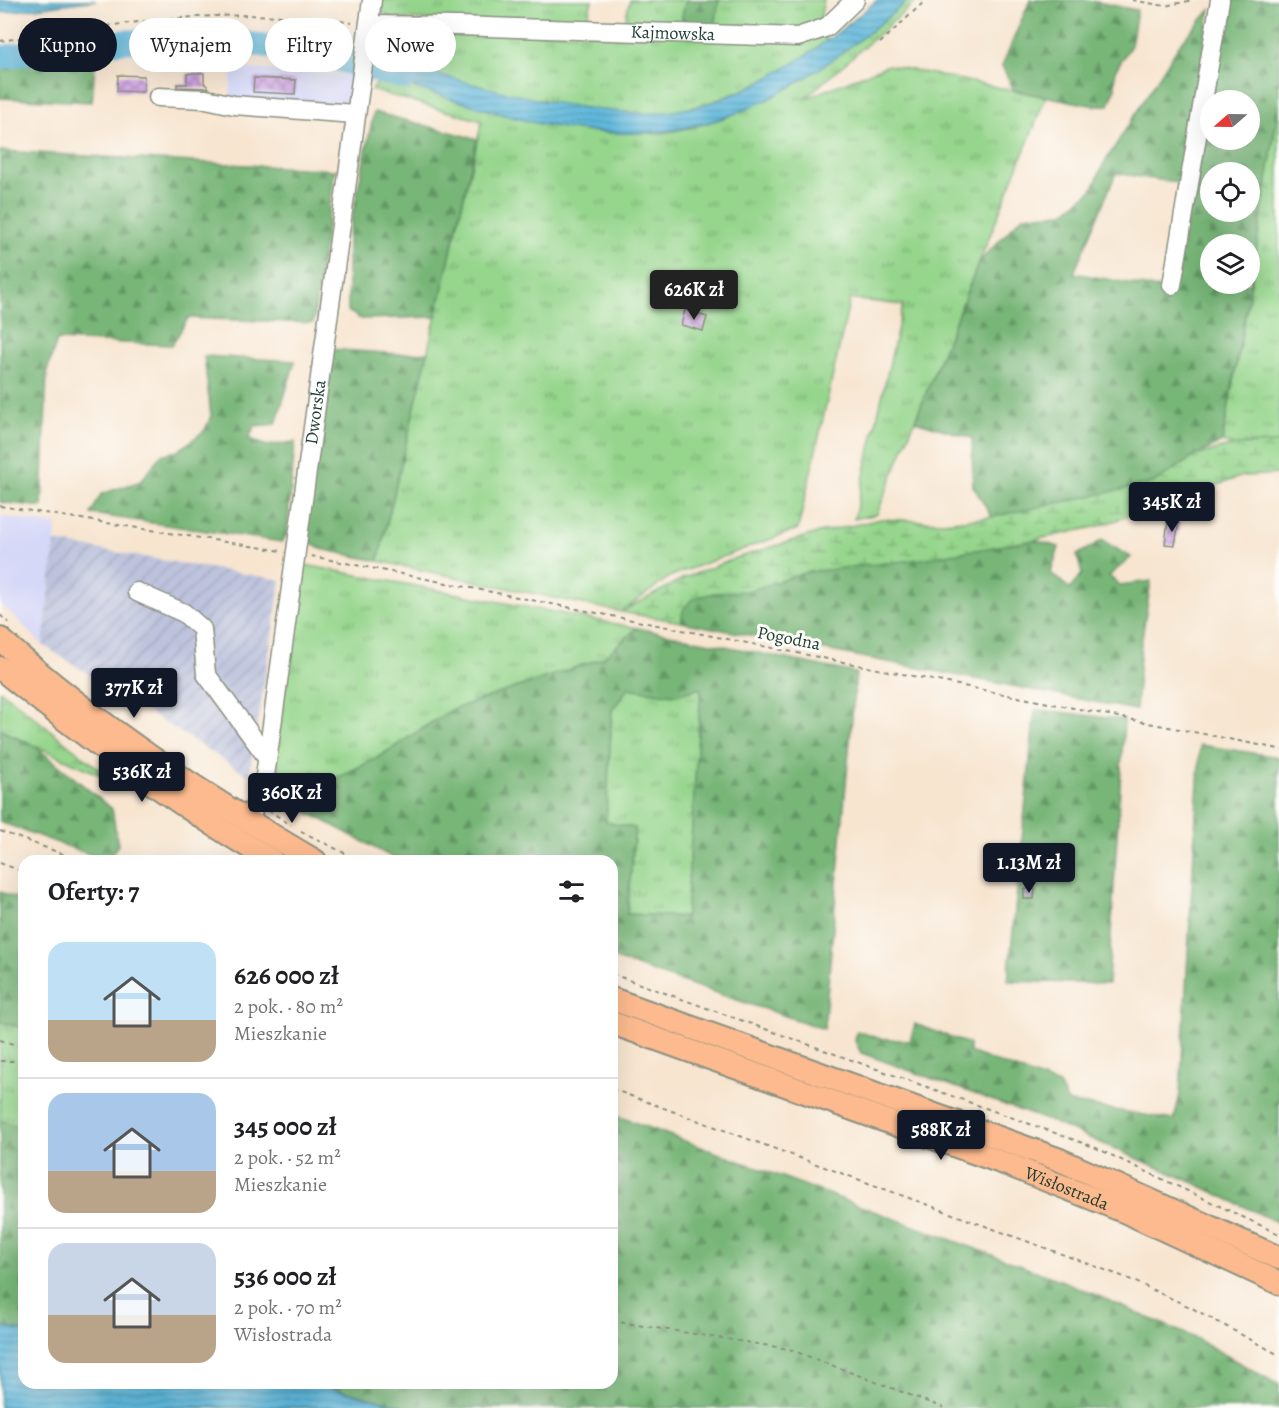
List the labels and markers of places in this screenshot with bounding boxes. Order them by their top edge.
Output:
pin: 626K zł [639,270,749,321]
pin: 345K zł [1117,482,1227,533]
pin: 377K zł [79,668,189,719]
pin: 536K zł [87,752,197,803]
pin: 360K zł [237,773,347,824]
pin: 1.13M zł [967,843,1091,894]
pin: 588K zł [886,1110,996,1161]

